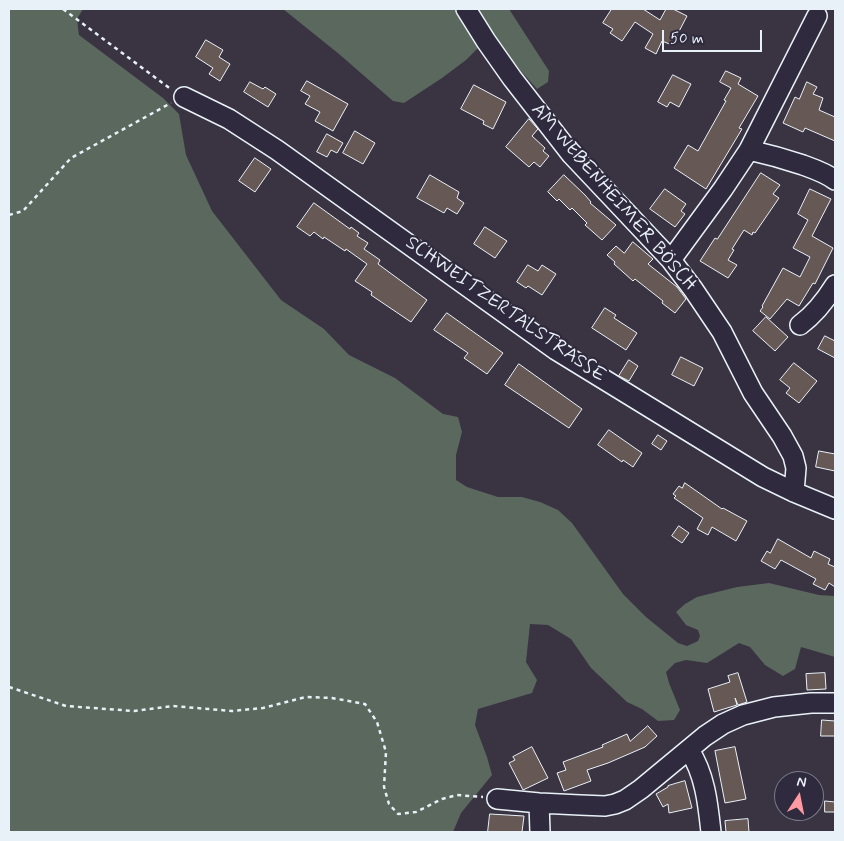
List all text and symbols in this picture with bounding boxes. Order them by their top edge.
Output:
scale bar [664,20,764,52]
text: 50 m [670,29,704,49]
street label: AM WEBENHEIMER BÖSCH [525,100,701,296]
street label: SCHWEITZERTALSTRASSE [400,232,610,388]
north arrow [774,771,824,821]
text: N [795,773,808,792]

